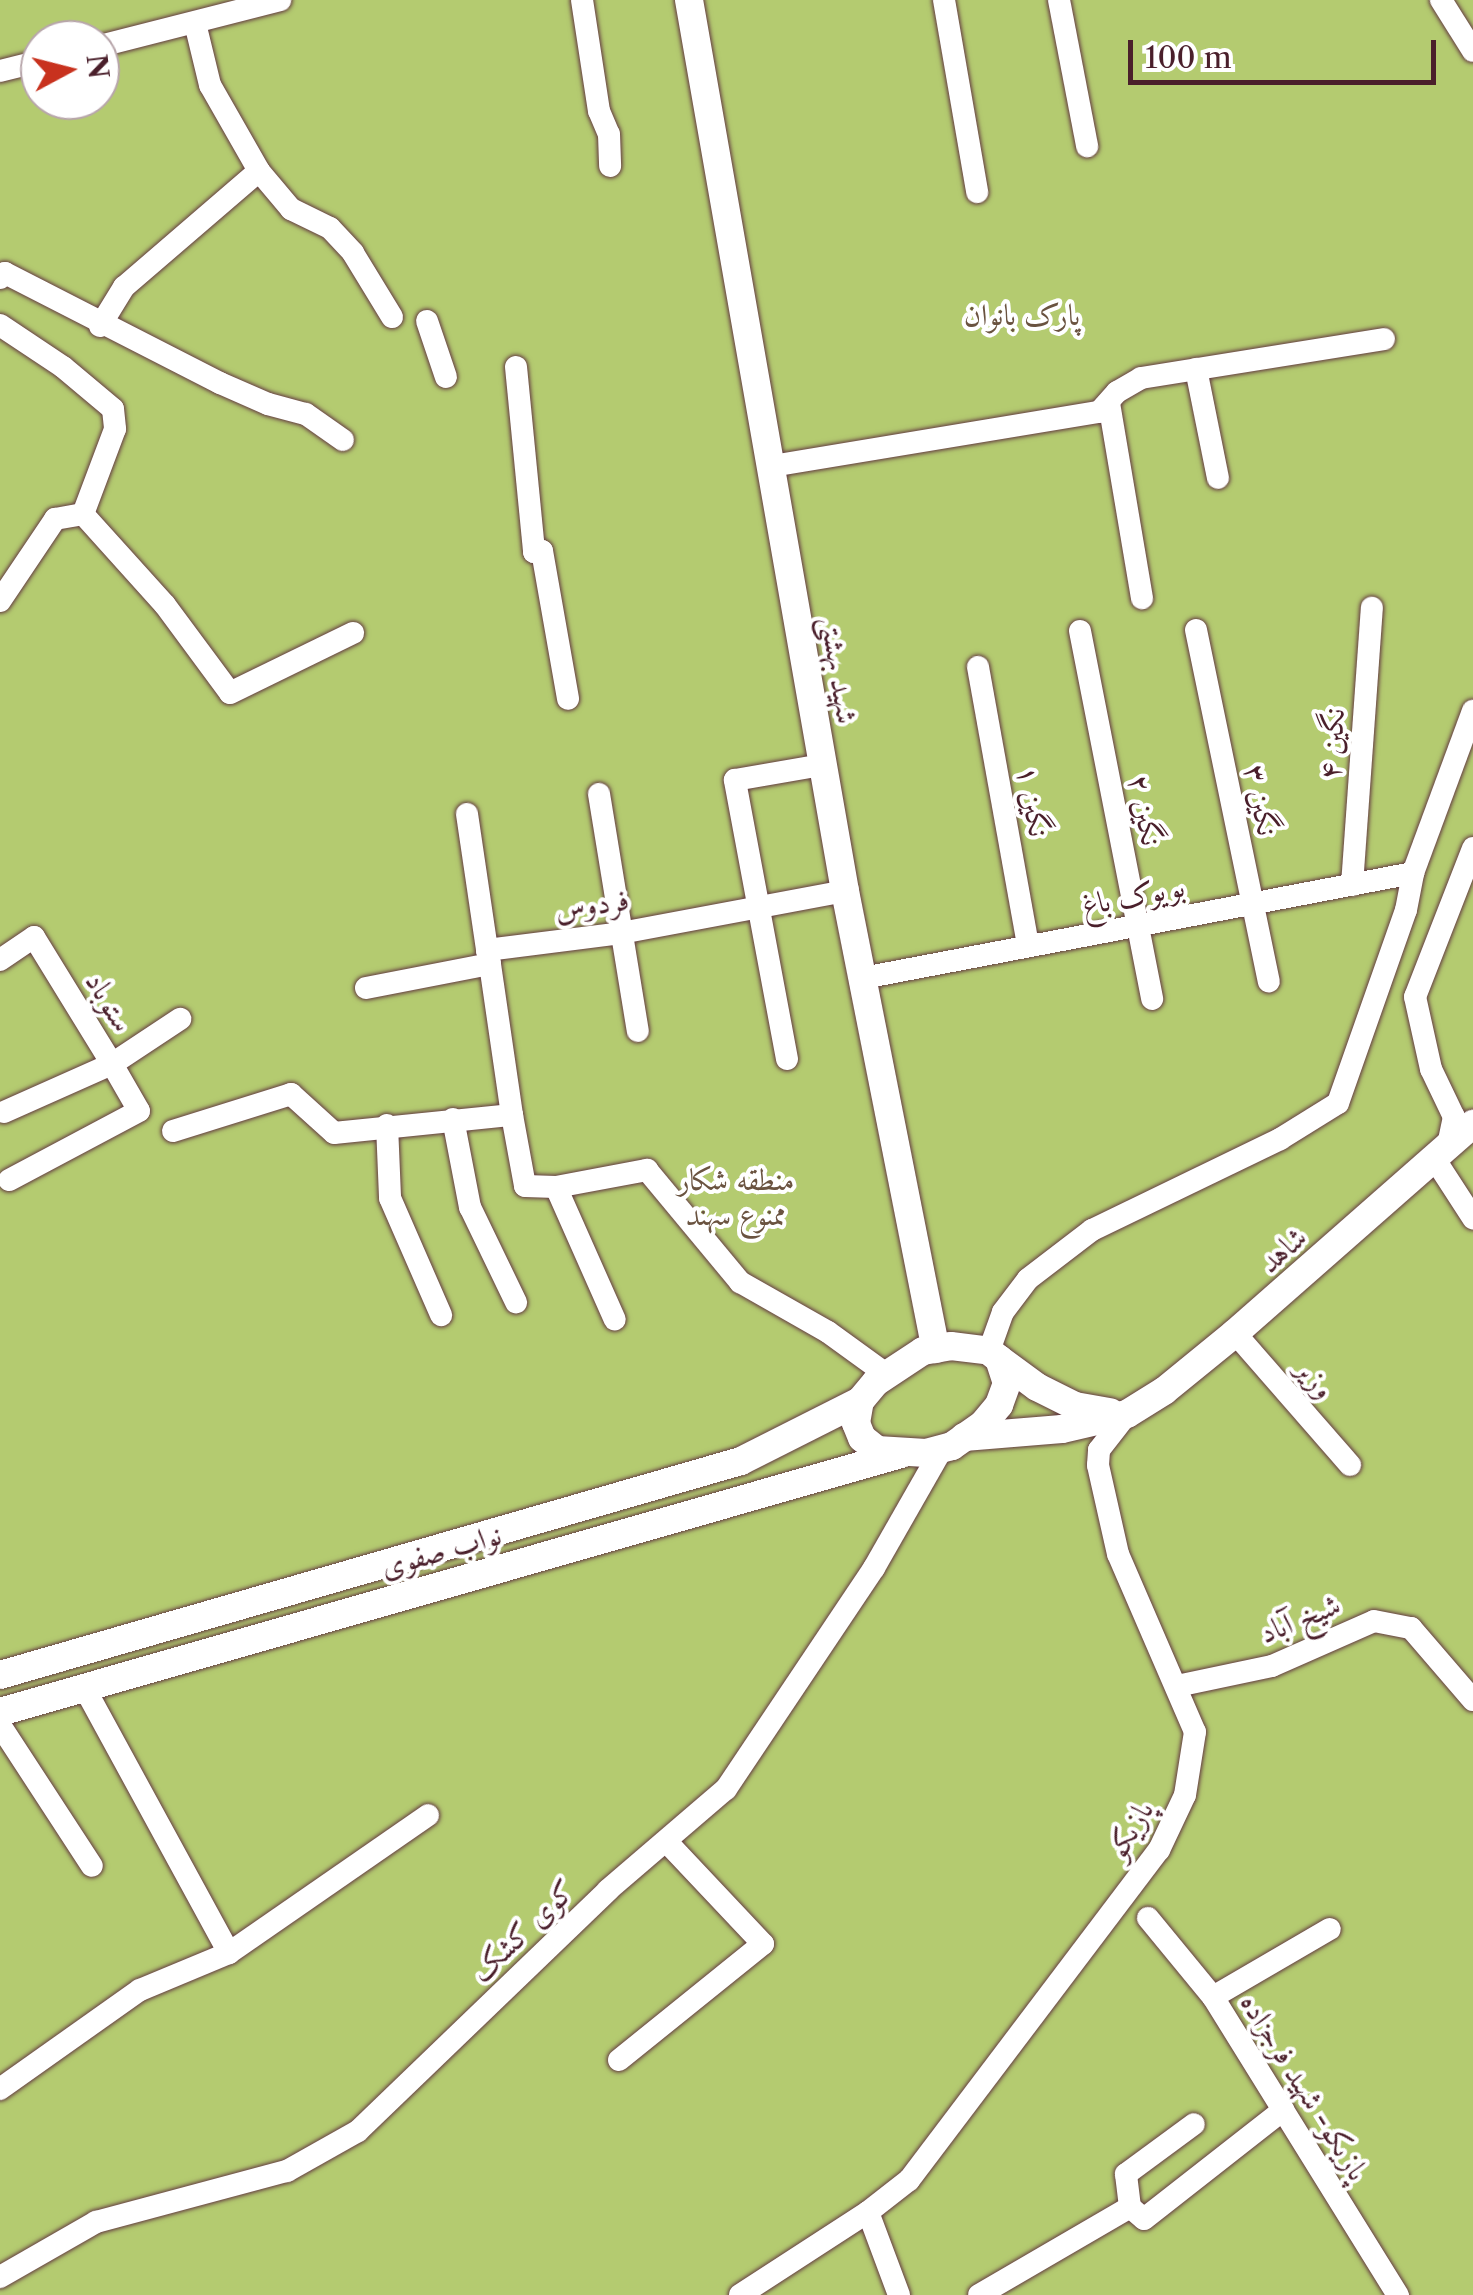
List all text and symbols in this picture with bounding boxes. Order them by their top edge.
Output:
north arrow [20,20,120,120]
scale bar [1133,20,1440,82]
text: 100 m [1145,39,1232,76]
text: N [79,52,116,81]
park label: پارک بانوان [964,297,1080,333]
street label: شهید بهشتی [813,614,865,726]
street label: نگین ۴ [1312,707,1352,781]
street label: نگین ۳ [1236,761,1286,839]
street label: نگین ۱ [1009,763,1057,839]
street label: نگین ۲ [1120,771,1170,849]
street label: بویوک باغ [1078,868,1188,924]
street label: فردوس [553,882,631,928]
street label: ستوباد [77,966,141,1038]
park label: منطقه شکار ممنوع سهند [678,1162,794,1232]
street label: شاهد [1252,1219,1314,1281]
street label: وزیر [1288,1352,1342,1406]
street label: نواب صفوی [376,1517,506,1585]
street label: شیخ آباد [1254,1587,1346,1651]
street label: پازیکو [1099,1794,1161,1866]
street label: کوی کشک [463,1872,583,1990]
street label: پازیکو- شهید فرجزاده [1232,1987,1376,2187]

